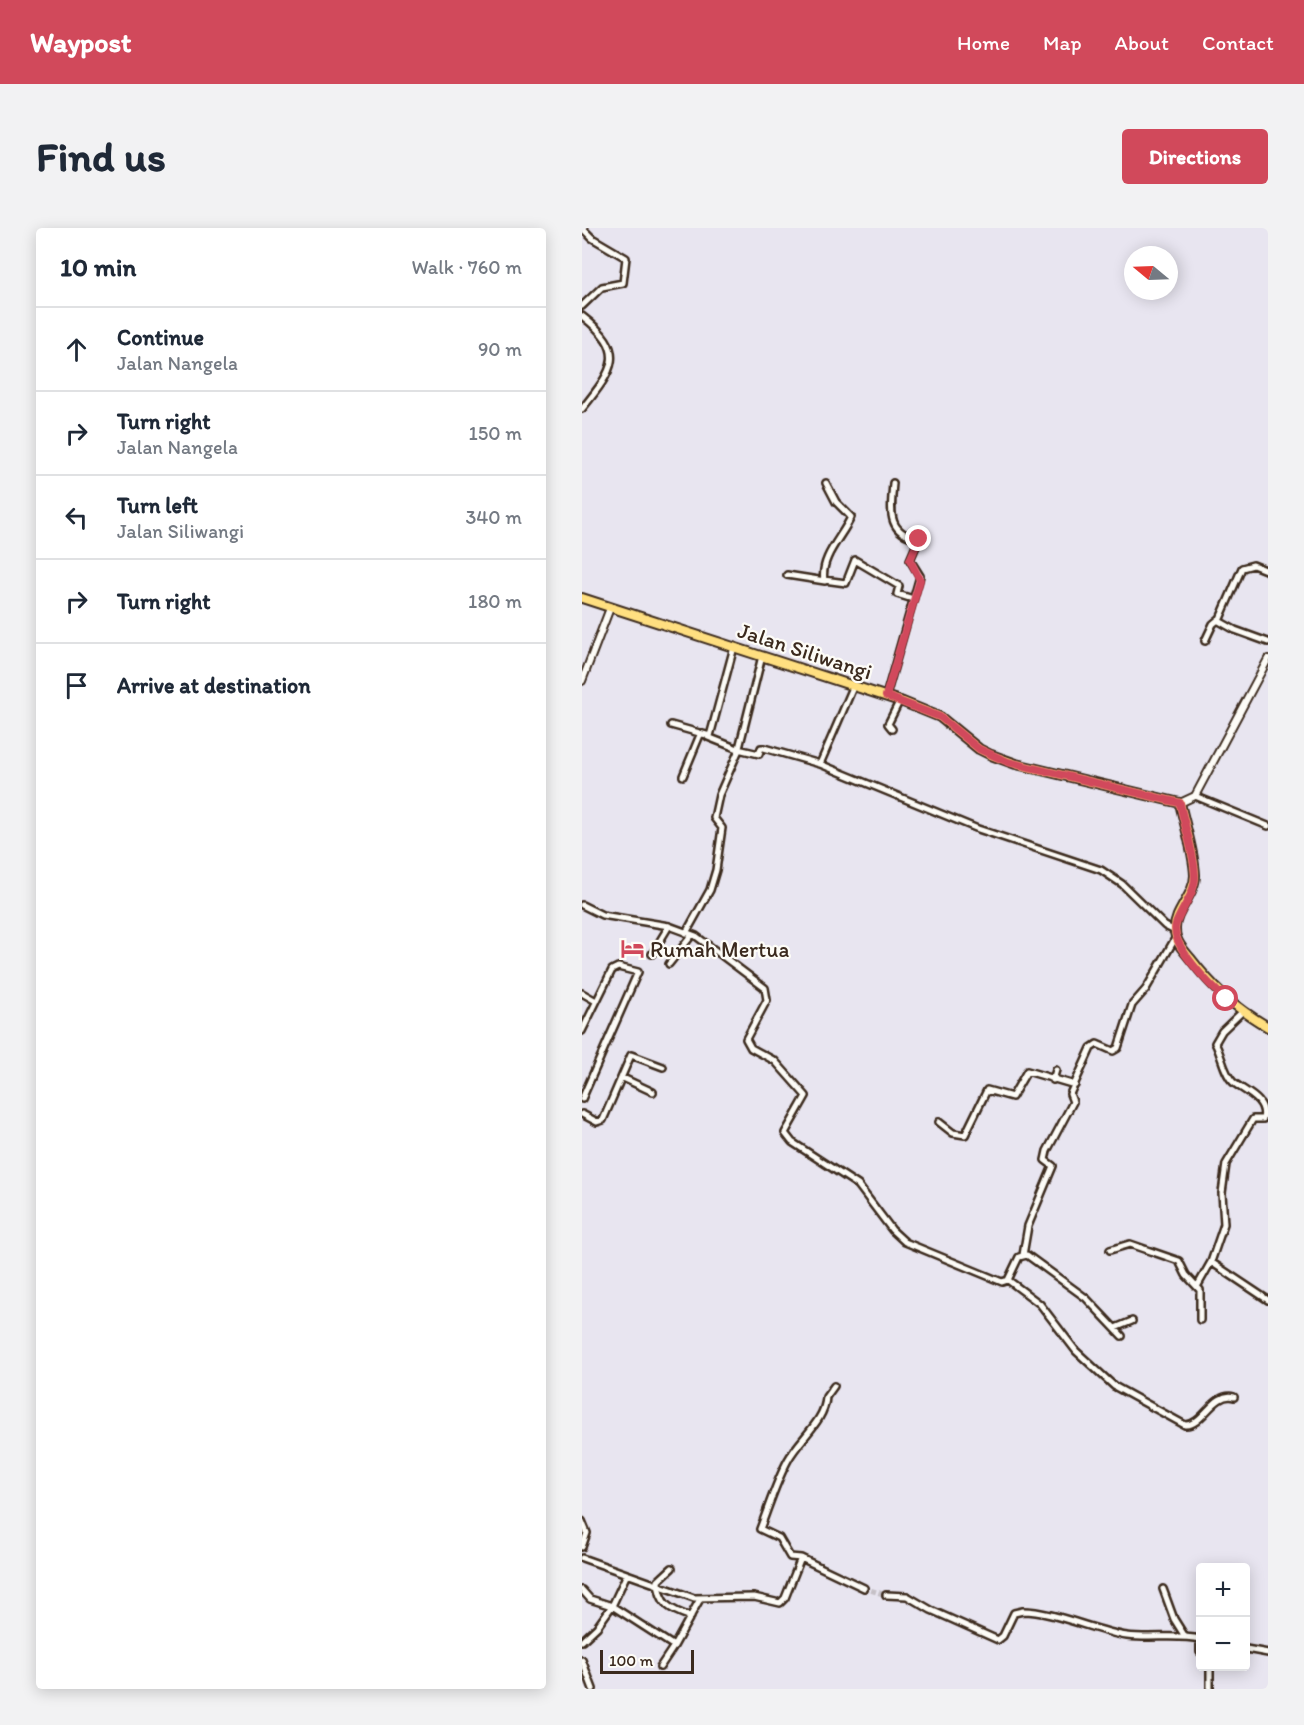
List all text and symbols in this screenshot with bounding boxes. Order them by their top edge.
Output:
text: Waypost [30,25,132,59]
text: Home [957,30,1010,55]
text: Map [1043,30,1082,55]
text: About [1115,30,1169,55]
text: Contact [1202,30,1274,55]
button: Directions [1122,129,1268,184]
text: Find us [36,131,166,182]
north arrow [1124,246,1178,300]
text: 10 min [60,251,136,283]
text: Walk · 760 m [411,255,522,279]
text: Continue [117,324,204,351]
icon: ahead [60,333,93,366]
text: 90 m [478,337,522,361]
text: Jalan Nangela [117,351,238,375]
text: Turn right [117,408,211,435]
icon: right [60,417,93,450]
text: 150 m [469,421,522,445]
text: Jalan Nangela [117,435,238,459]
text: Turn left [117,492,198,519]
icon: left [60,501,93,534]
text: 340 m [465,505,522,529]
text: Jalan Siliwangi [117,519,244,543]
route end [905,525,931,551]
icon: right [60,585,93,618]
text: Turn right [117,588,211,615]
text: 180 m [468,589,522,613]
street label: Jalan Siliwangi [734,617,876,685]
icon: arrive [60,669,93,702]
text: Arrive at destination [117,672,311,699]
hotel icon: Rumah Mertua [619,936,645,962]
place label: Rumah Mertua [650,936,790,963]
route start [1212,985,1238,1011]
map controls [1196,1563,1250,1671]
button: + [1196,1563,1250,1617]
button: − [1196,1617,1250,1671]
scale bar [600,1647,694,1674]
text: 100 m [609,1651,653,1670]

